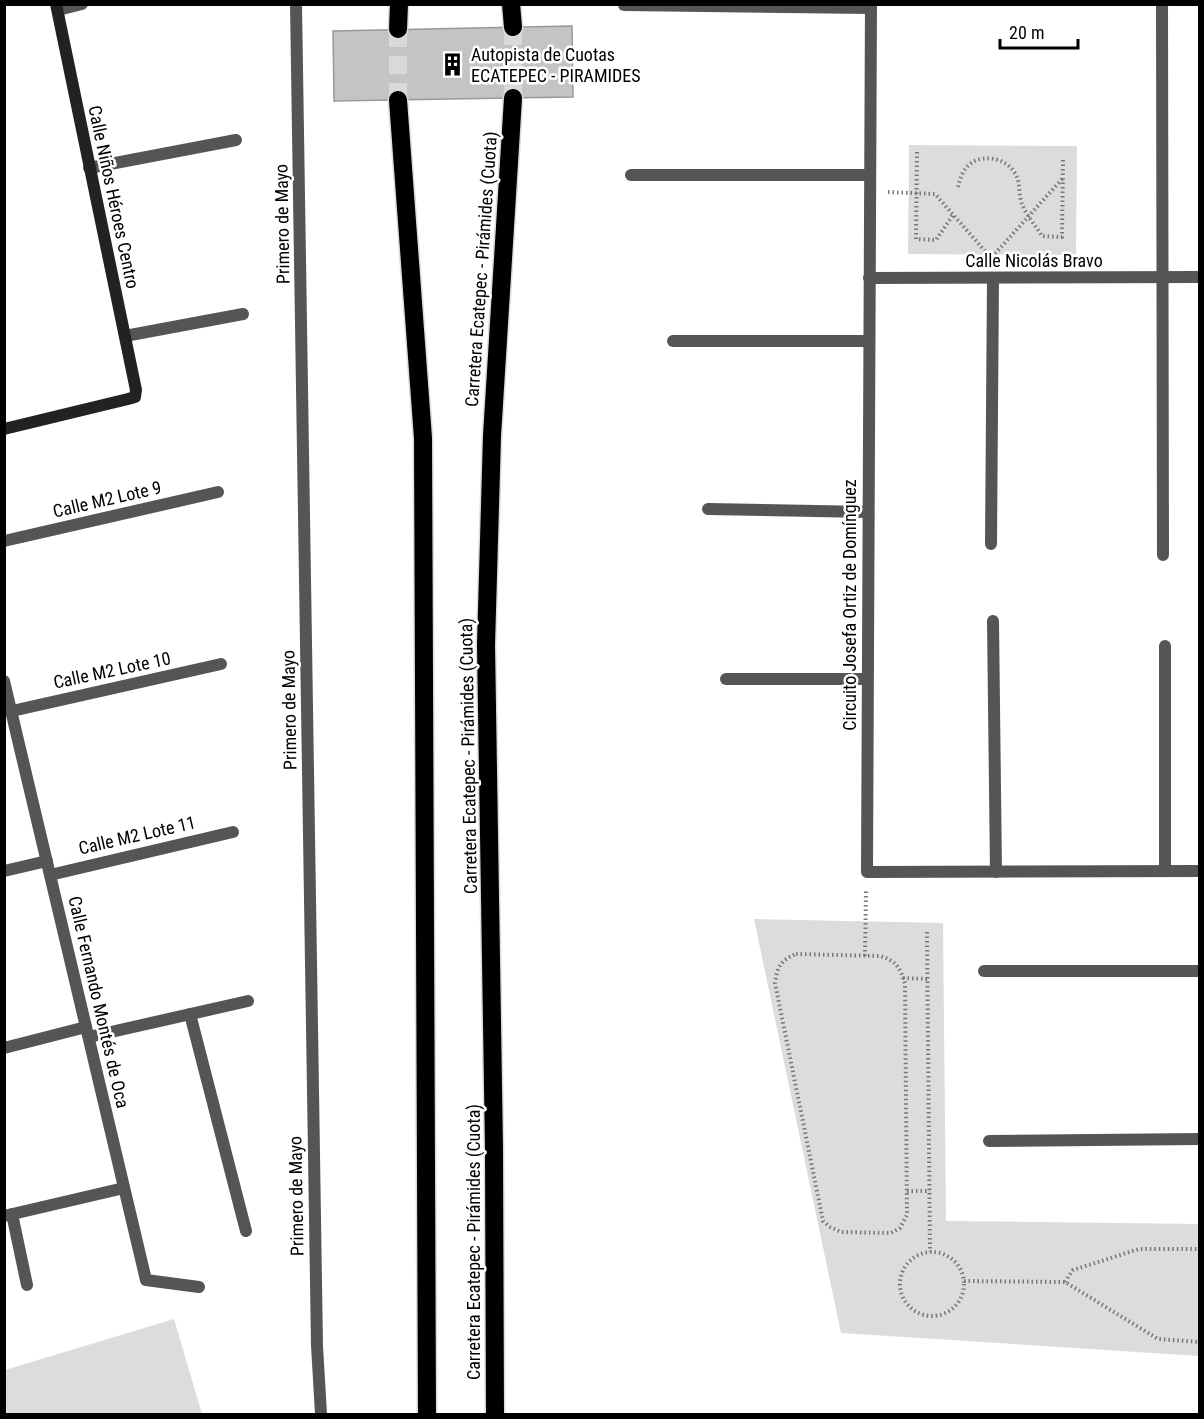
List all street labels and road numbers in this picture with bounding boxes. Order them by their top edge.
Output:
street label: Calle Niños Héroes Centro [84,103,144,291]
street label: Carretera Ecatepec - Pirámides (Cuota) [461,131,502,408]
street label: Primero de Mayo [270,164,294,284]
street label: Calle Nicolás Bravo [965,250,1103,271]
street label: Calle M2 Lote 9 [51,476,163,522]
street label: Circuito Josefa Ortiz de Domínguez [839,479,860,731]
street label: Carretera Ecatepec - Pirámides (Cuota) [455,618,482,894]
street label: Calle M2 Lote 10 [51,647,173,693]
street label: Primero de Mayo [277,650,301,770]
street label: Calle M2 Lote 11 [76,811,198,859]
street label: Calle Fernando Montés de Oca [64,894,134,1110]
street label: Carretera Ecatepec - Pirámides (Cuota) [463,1104,485,1380]
street label: Primero de Mayo [284,1136,308,1256]

